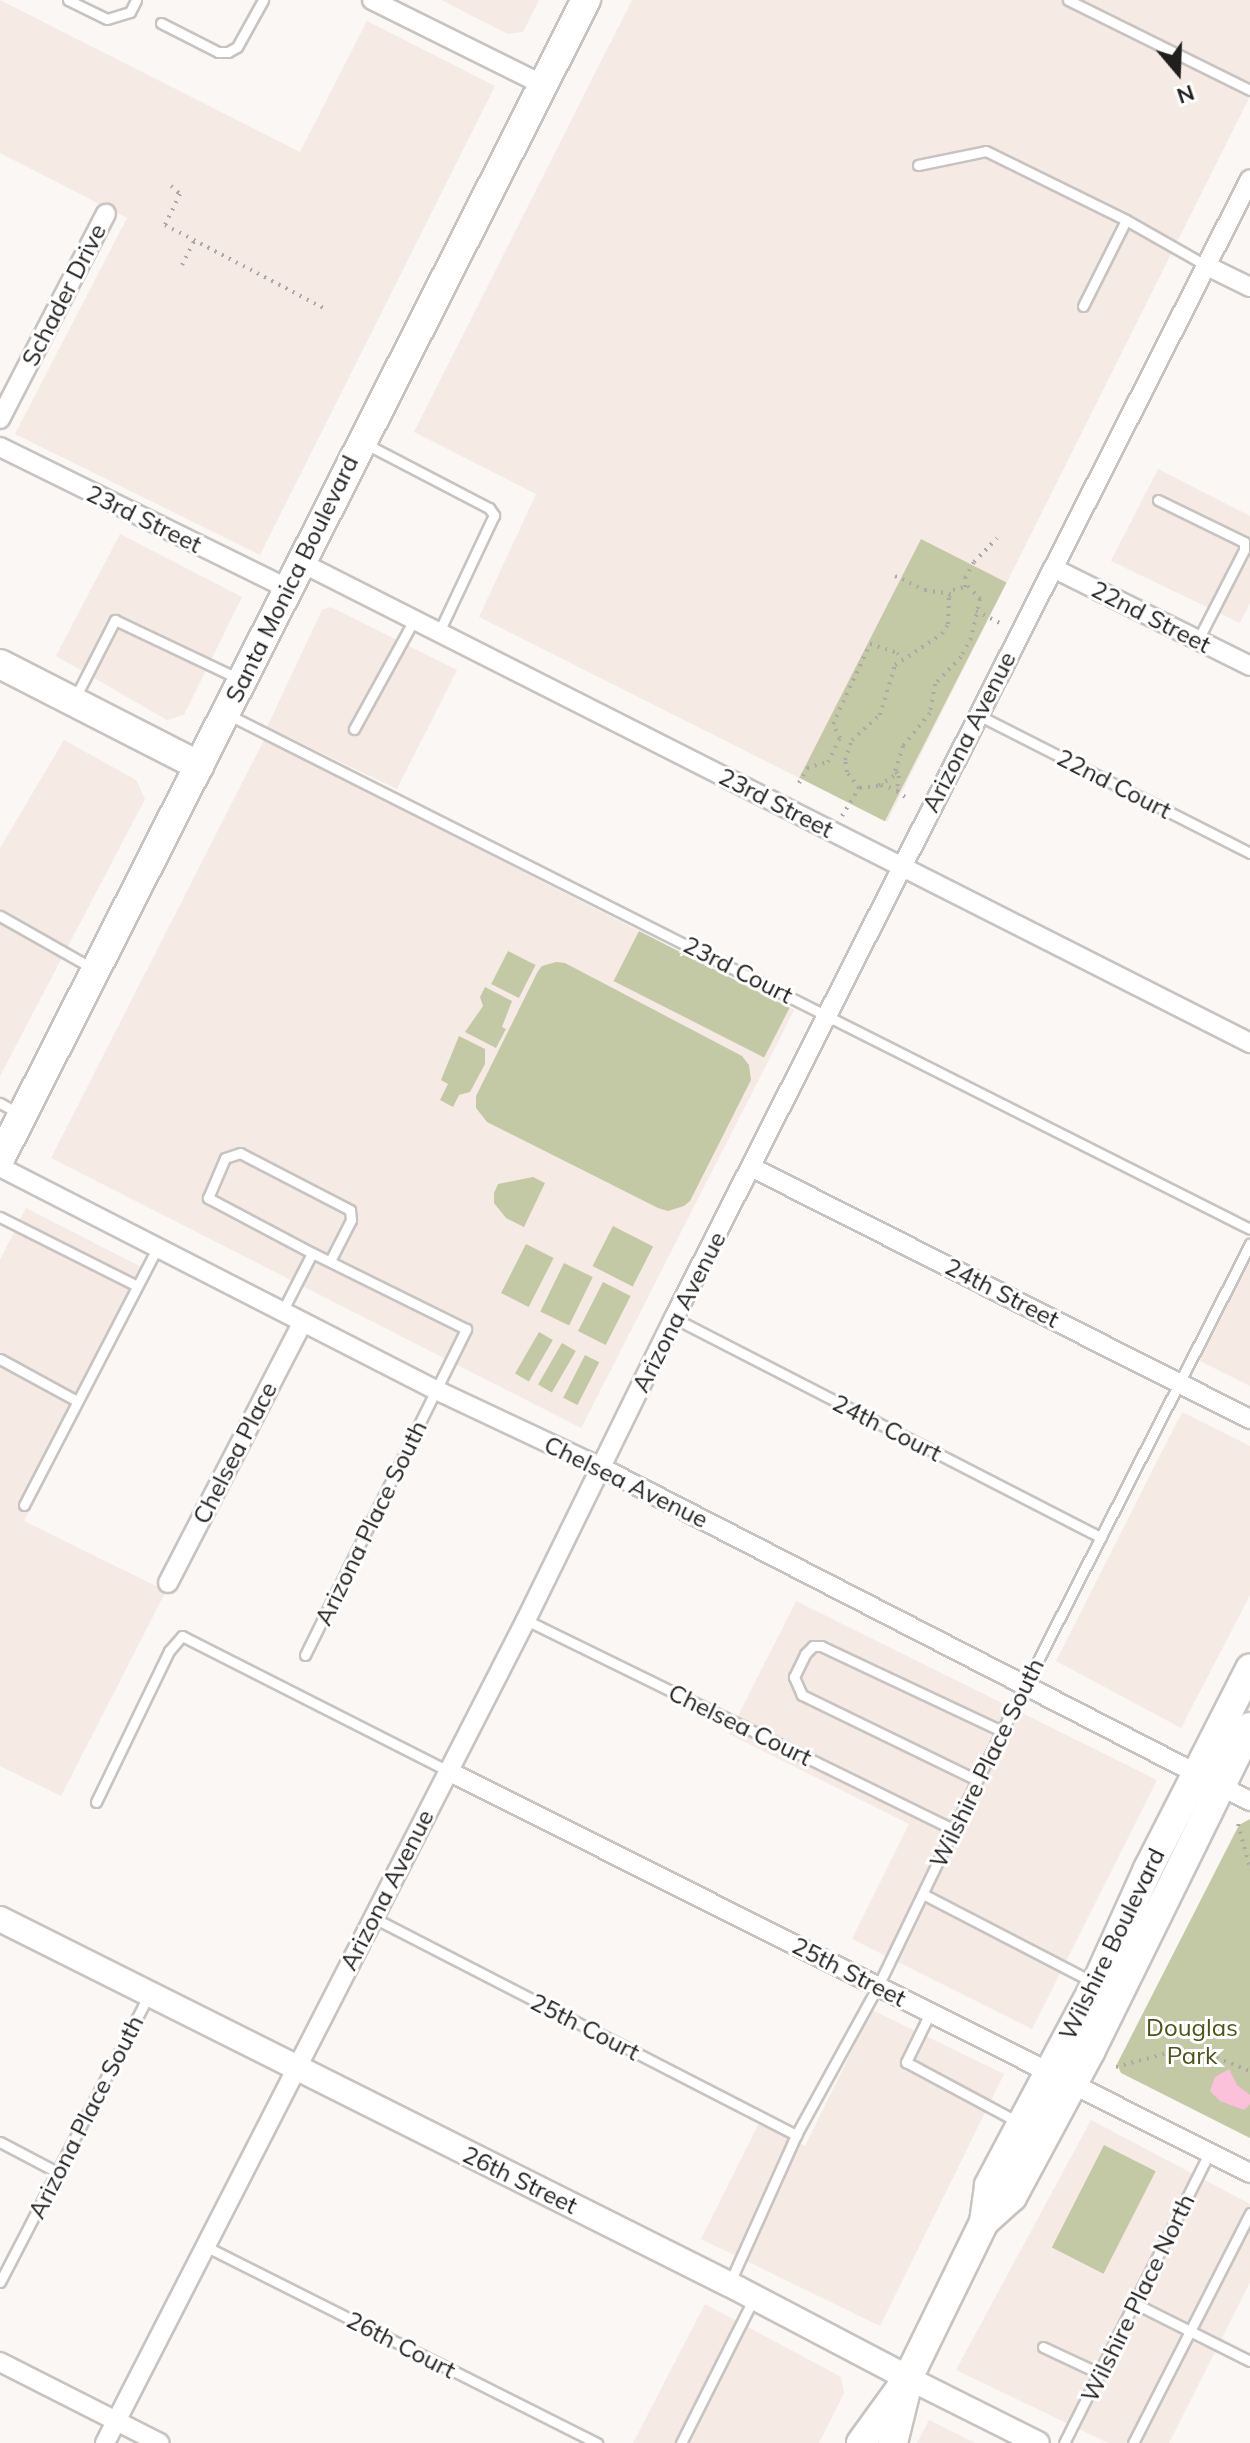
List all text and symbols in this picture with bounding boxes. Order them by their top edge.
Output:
north arrow [1138,32,1218,112]
text: N [1173,79,1198,111]
street label: Schader Drive [16,219,112,371]
street label: Santa Monica Boulevard [220,451,364,707]
street label: 23rd Street [82,479,206,559]
street label: 22nd Street [1087,575,1215,659]
street label: Arizona Avenue [916,647,1022,817]
street label: 22nd Court [1052,743,1176,825]
street label: 23rd Street [714,762,838,844]
street label: 23rd Court [678,930,798,1010]
street label: Arizona Avenue [626,1227,732,1397]
street label: 24th Street [940,1252,1064,1334]
street label: Chelsea Place [187,1377,283,1529]
street label: 24th Court [828,1388,946,1468]
street label: Arizona Place South [309,1416,433,1630]
street label: Chelsea Avenue [539,1430,713,1534]
street label: Wilshire Place South [924,1654,1050,1872]
street label: Chelsea Court [664,1678,816,1772]
street label: Arizona Avenue [334,1805,440,1975]
street label: Wilshire Boulevard [1053,1843,1171,2045]
street label: 25th Street [787,1931,911,2013]
street label: 25th Court [526,1987,644,2067]
street label: Arizona Place South [22,2011,150,2223]
park label: Douglas Park [1146,2014,1238,2070]
street label: 26th Street [458,2140,582,2220]
street label: Wilshire Place North [1075,2189,1201,2407]
street label: 26th Court [342,2305,460,2385]

